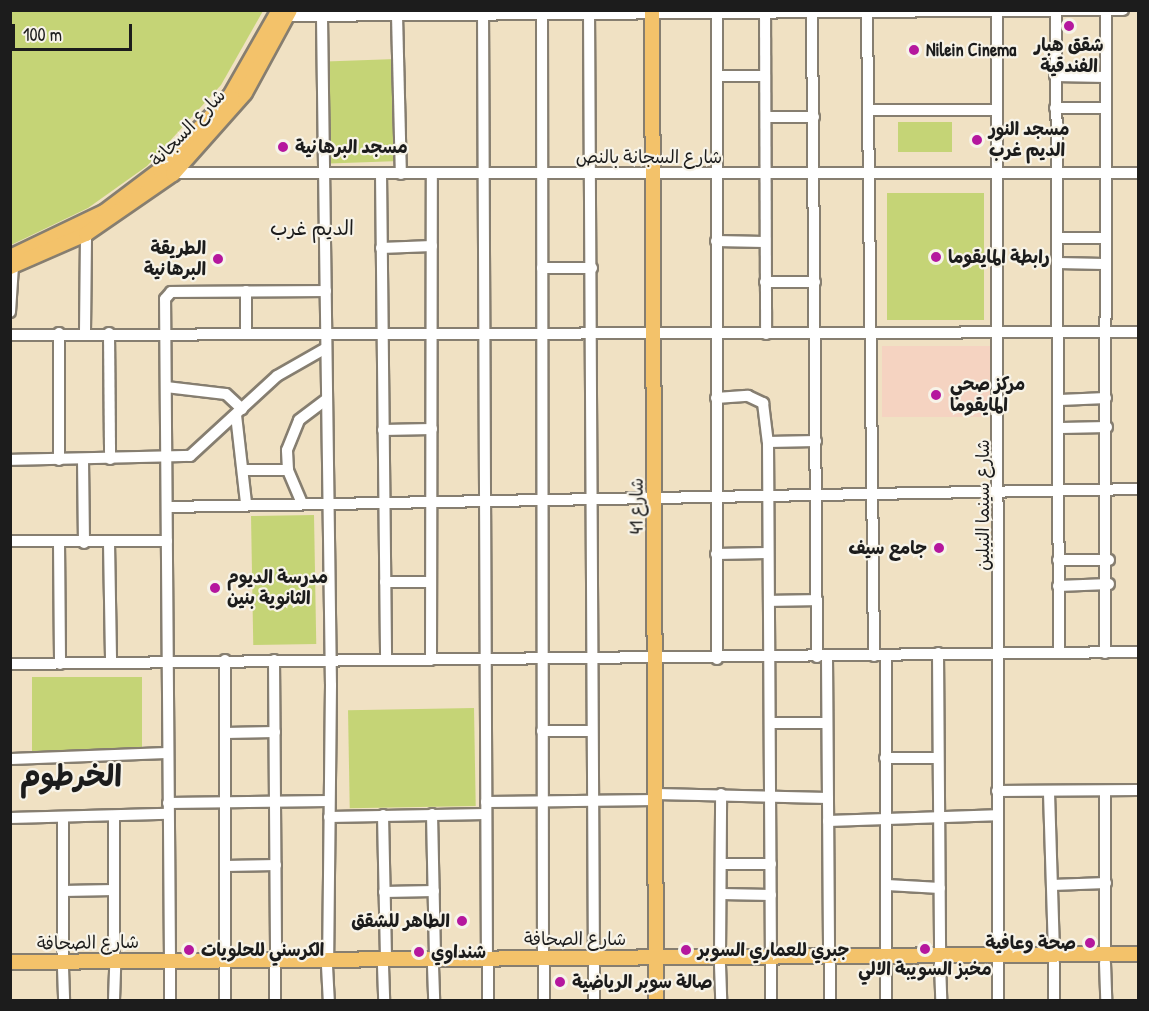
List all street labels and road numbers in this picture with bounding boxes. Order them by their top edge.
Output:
street label: شارع السجانة [146,85,230,171]
street label: شارع السجانة بالنص [576,146,722,168]
street label: شارع سينما النيلين [972,439,994,571]
street label: شارع 41 [626,478,648,534]
street label: شارع الصحافة [524,928,626,950]
street label: شارع الصحافة [37,931,139,955]

